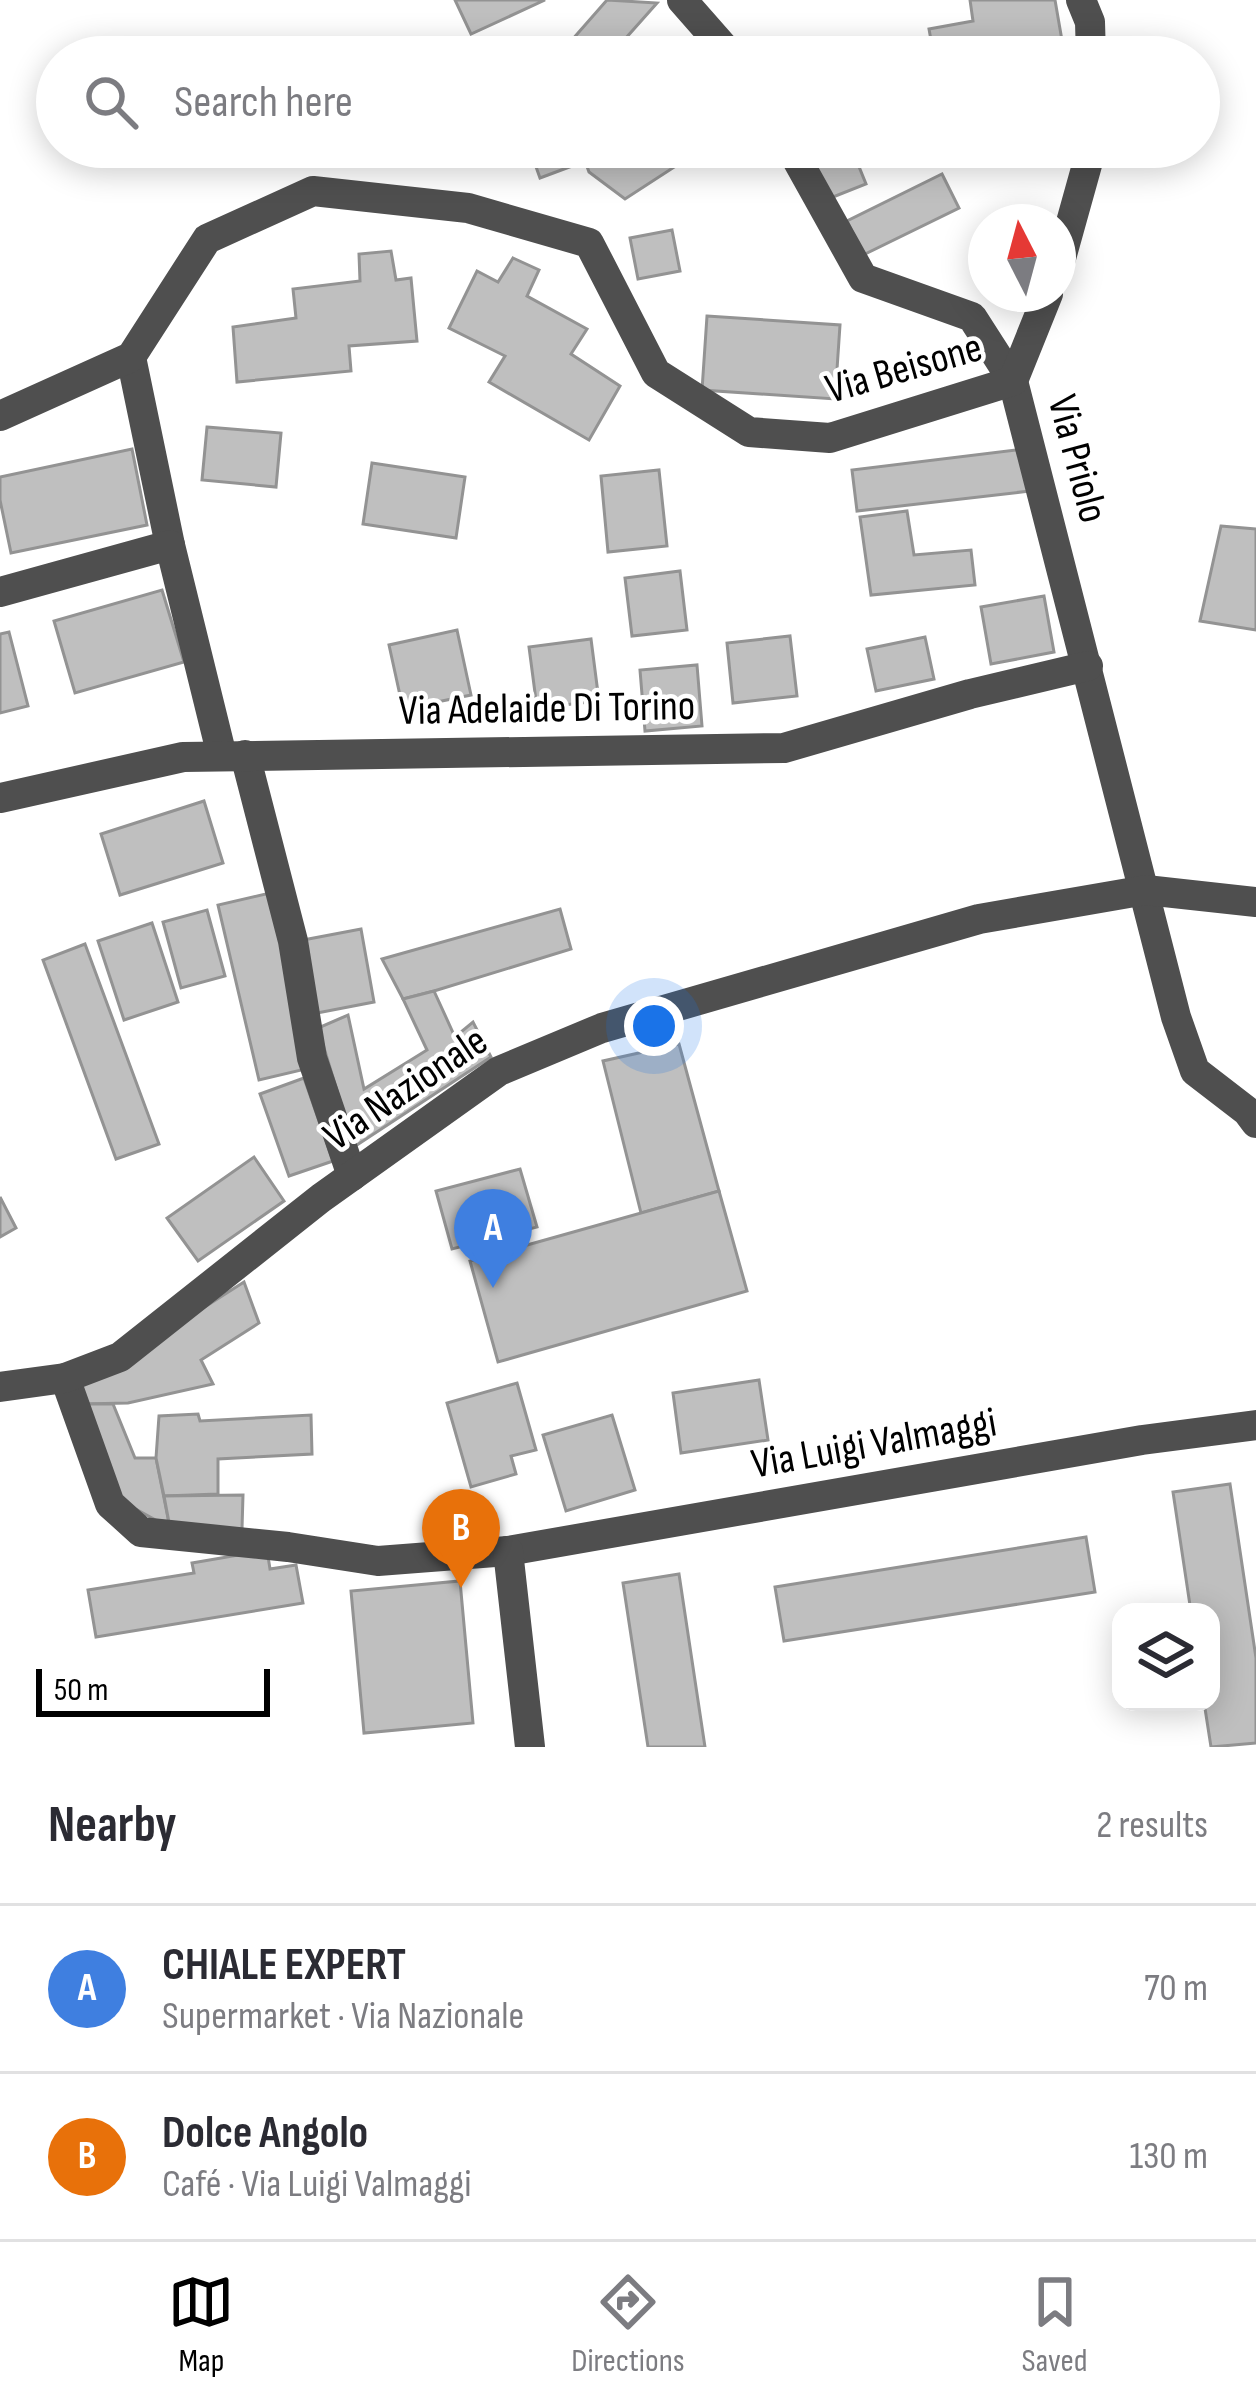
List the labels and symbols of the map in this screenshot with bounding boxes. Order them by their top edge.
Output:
north arrow [968,204,1076,312]
street label: Via Beisone [820,322,988,416]
street label: Via Priolo [1036,390,1118,528]
street label: Via Adelaide Di Torino [398,681,696,737]
your location [624,996,684,1056]
street label: Via Nazionale [315,1016,497,1162]
pin: A [454,1189,532,1288]
street label: Via Luigi Valmaggi [748,1397,1000,1491]
pin: B [422,1489,500,1588]
scale bar [36,1663,270,1716]

